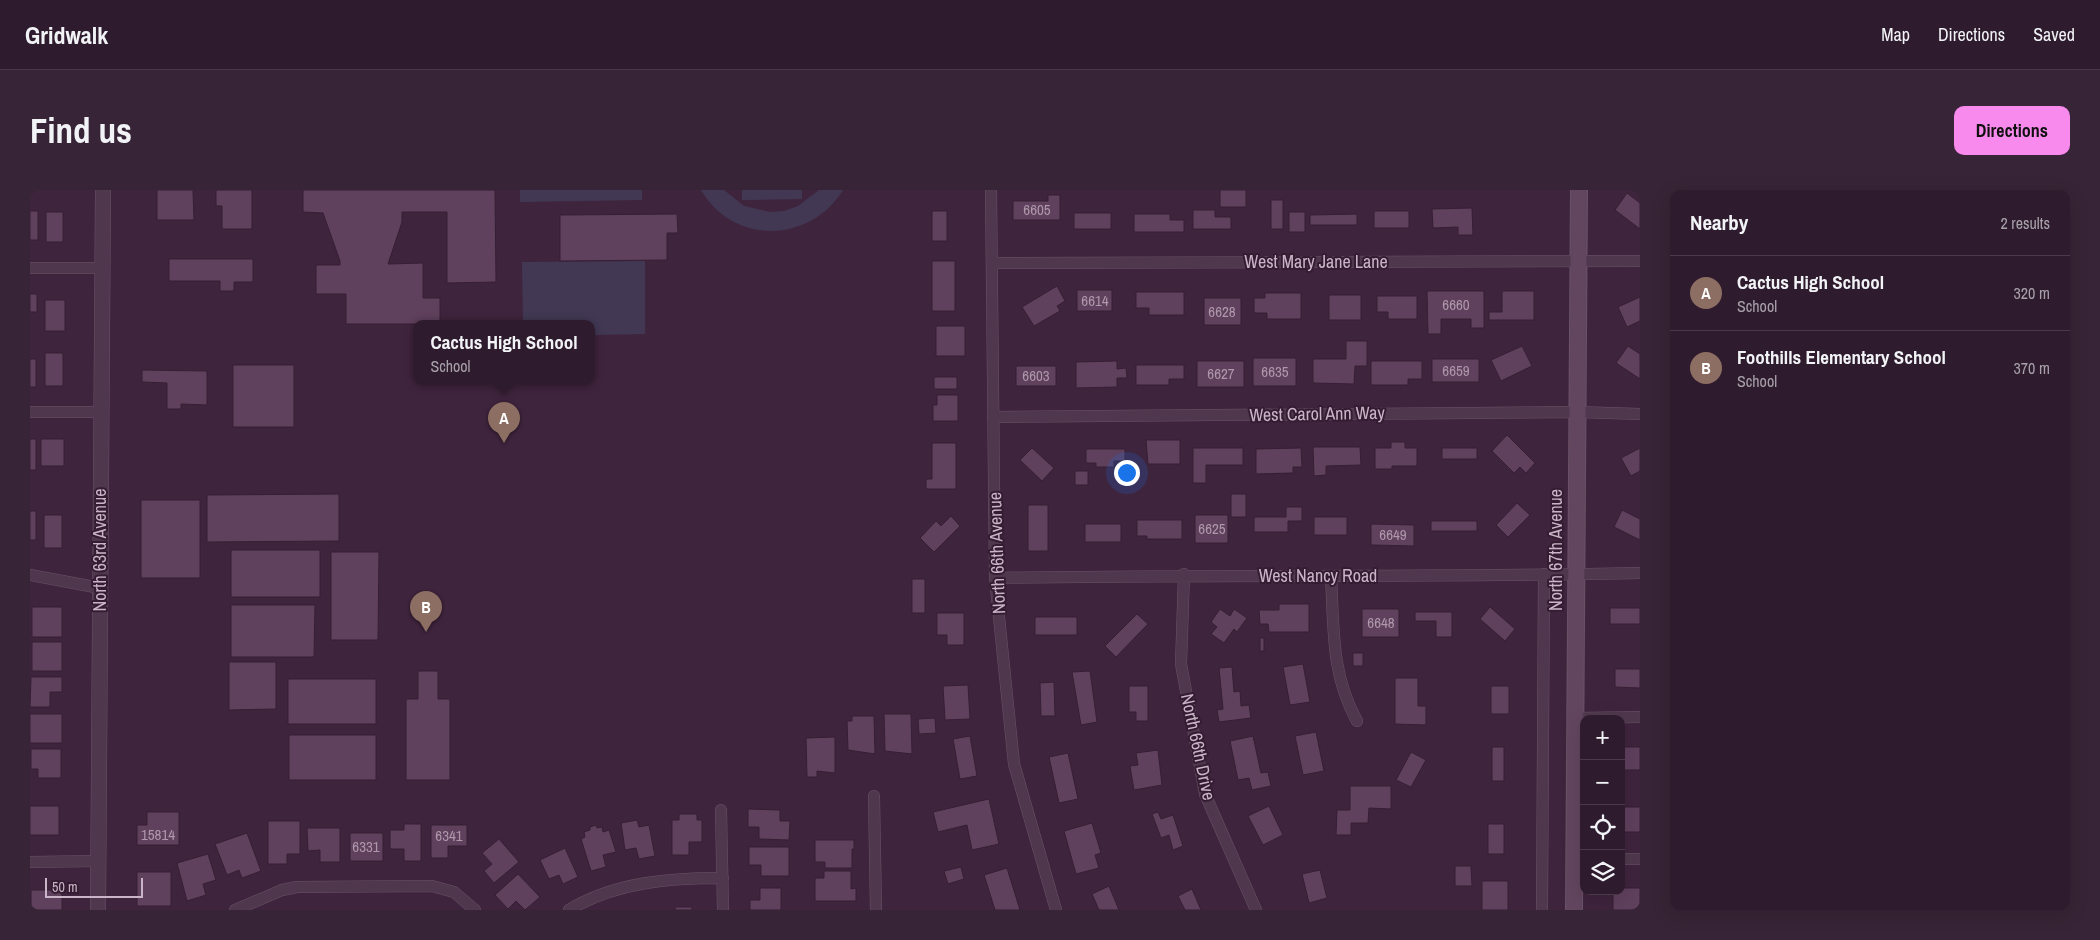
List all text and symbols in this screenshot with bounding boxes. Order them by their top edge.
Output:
text: Gridwalk [25,19,108,51]
text: Map [1881,22,1910,47]
text: Directions [1938,22,2005,47]
text: Saved [2033,22,2075,47]
button: Directions [1954,106,2070,155]
text: Find us [30,107,132,154]
house number: 6605 [1023,199,1051,220]
text: Nearby [1690,208,1748,237]
text: 2 results [2000,212,2050,234]
street label: West Mary Jane Lane [1244,249,1388,274]
text: Cactus High School [1737,269,1884,295]
text: A [1701,282,1711,304]
text: 320 m [2014,282,2050,304]
house number: 6614 [1081,290,1109,311]
house number: 6660 [1442,294,1470,315]
text: School [1737,295,1777,317]
house number: 6628 [1208,301,1236,322]
popup [413,320,595,385]
text: Cactus High School [430,329,578,355]
text: Foothills Elementary School [1737,344,1946,370]
text: School [430,355,471,377]
text: B [1701,357,1711,379]
text: 370 m [2014,357,2050,379]
house number: 6659 [1442,360,1470,381]
house number: 6635 [1261,361,1289,382]
house number: 6627 [1207,363,1235,384]
house number: 6603 [1022,365,1050,386]
text: School [1737,370,1777,392]
street label: West Carol Ann Way [1249,400,1386,427]
pin: A [488,402,520,443]
your location [1114,460,1140,486]
street label: North 63rd Avenue [87,489,112,611]
street label: North 67th Avenue [1543,489,1568,611]
street label: North 66th Avenue [982,492,1011,614]
house number: 6625 [1198,518,1226,539]
house number: 6649 [1379,524,1407,545]
street label: West Nancy Road [1259,563,1377,588]
pin: B [410,591,442,632]
house number: 6648 [1367,612,1395,633]
street label: North 66th Drive [1175,691,1222,802]
map controls [1580,715,1625,895]
button: + [1580,715,1625,760]
button: − [1580,760,1625,805]
button: locate [1580,805,1625,850]
house number: 15814 [141,824,175,845]
house number: 6341 [435,825,463,846]
house number: 6331 [352,836,380,857]
button: layers [1580,850,1625,895]
scale bar [45,875,142,898]
text: 50 m [52,878,78,896]

